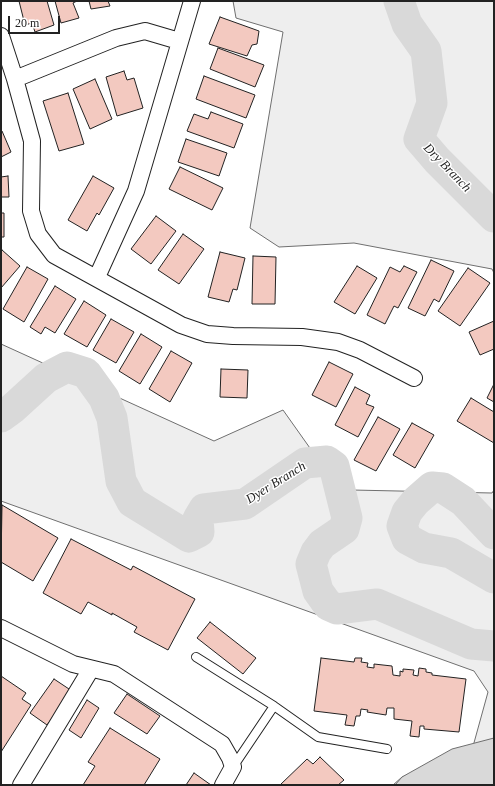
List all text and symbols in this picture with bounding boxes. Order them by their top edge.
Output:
scale bar [10,8,62,34]
text: 20 m [15,16,39,30]
water label: Dry Branch [420,140,474,196]
water label: Dyer Branch [243,458,309,508]

